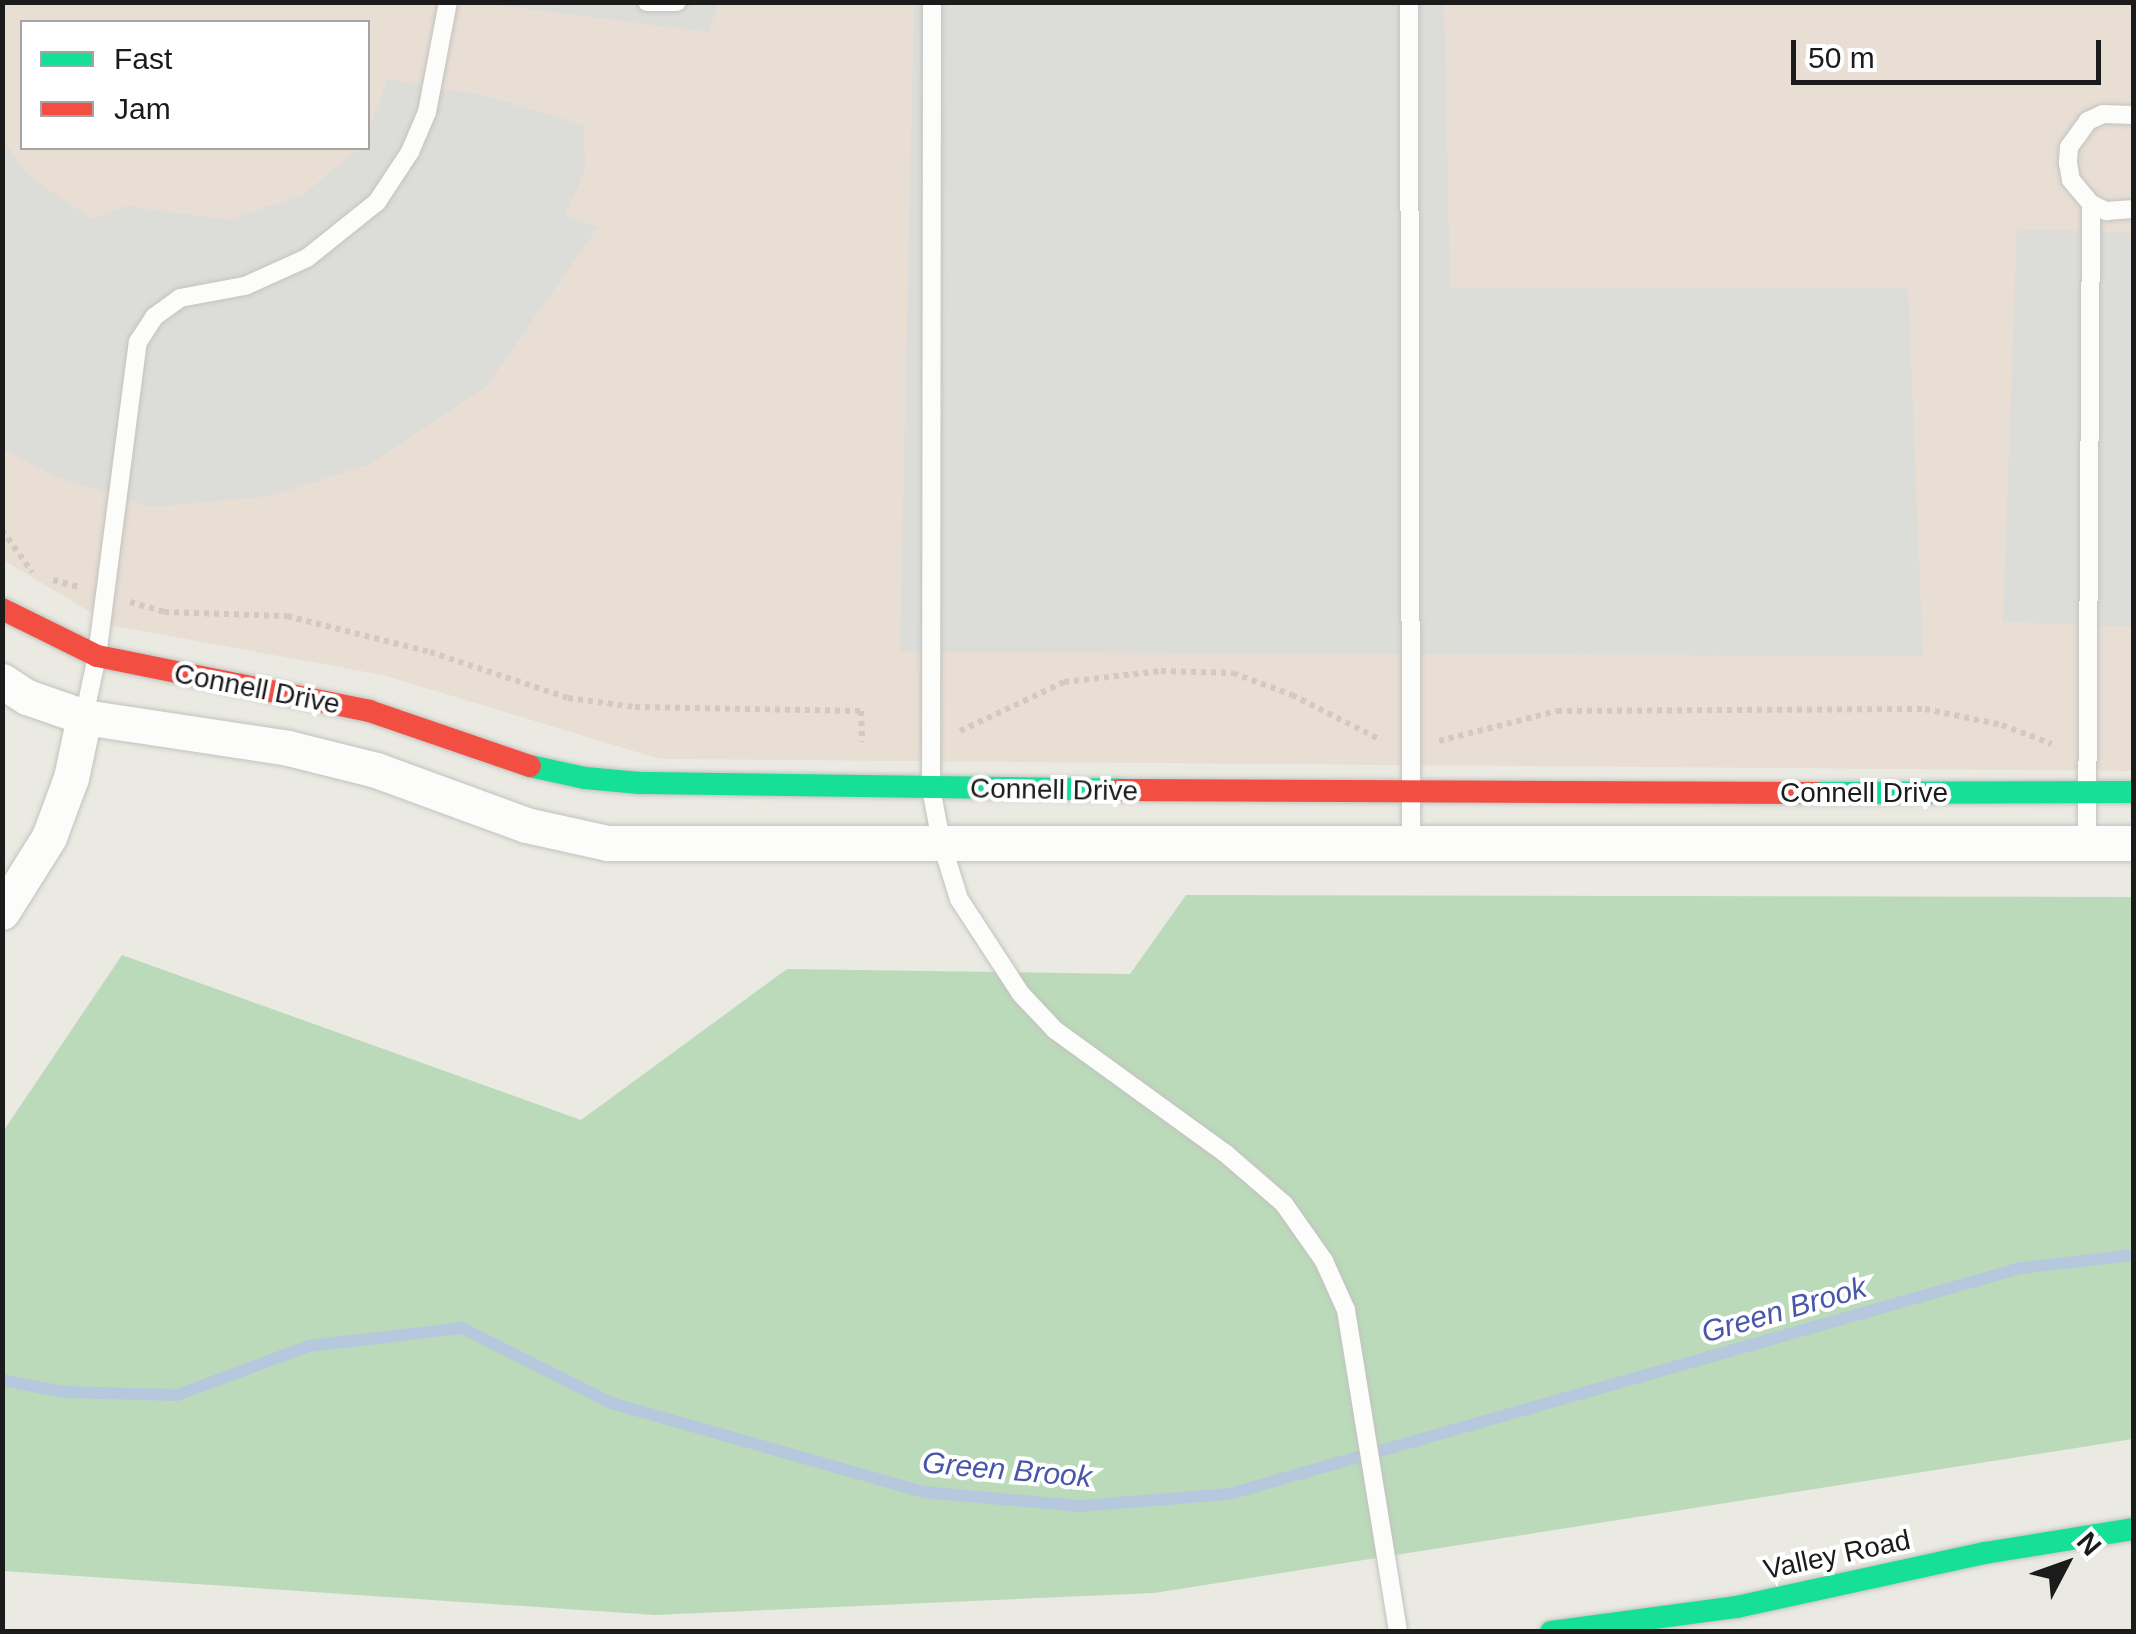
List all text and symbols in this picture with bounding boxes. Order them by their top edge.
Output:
legend [20,20,370,150]
scale bar [1796,20,2106,82]
text: 50 m [1808,41,1875,74]
text: Fast [114,42,172,75]
text: Jam [114,92,171,125]
street label: Connell Drive [171,656,343,722]
street label: Connell Drive [970,772,1138,808]
street label: Connell Drive [1780,776,1948,810]
water label: Green Brook [1697,1269,1871,1351]
water label: Green Brook [921,1445,1093,1495]
north arrow [2016,1514,2116,1614]
street label: Valley Road [1761,1523,1913,1587]
text: N [2071,1526,2107,1562]

